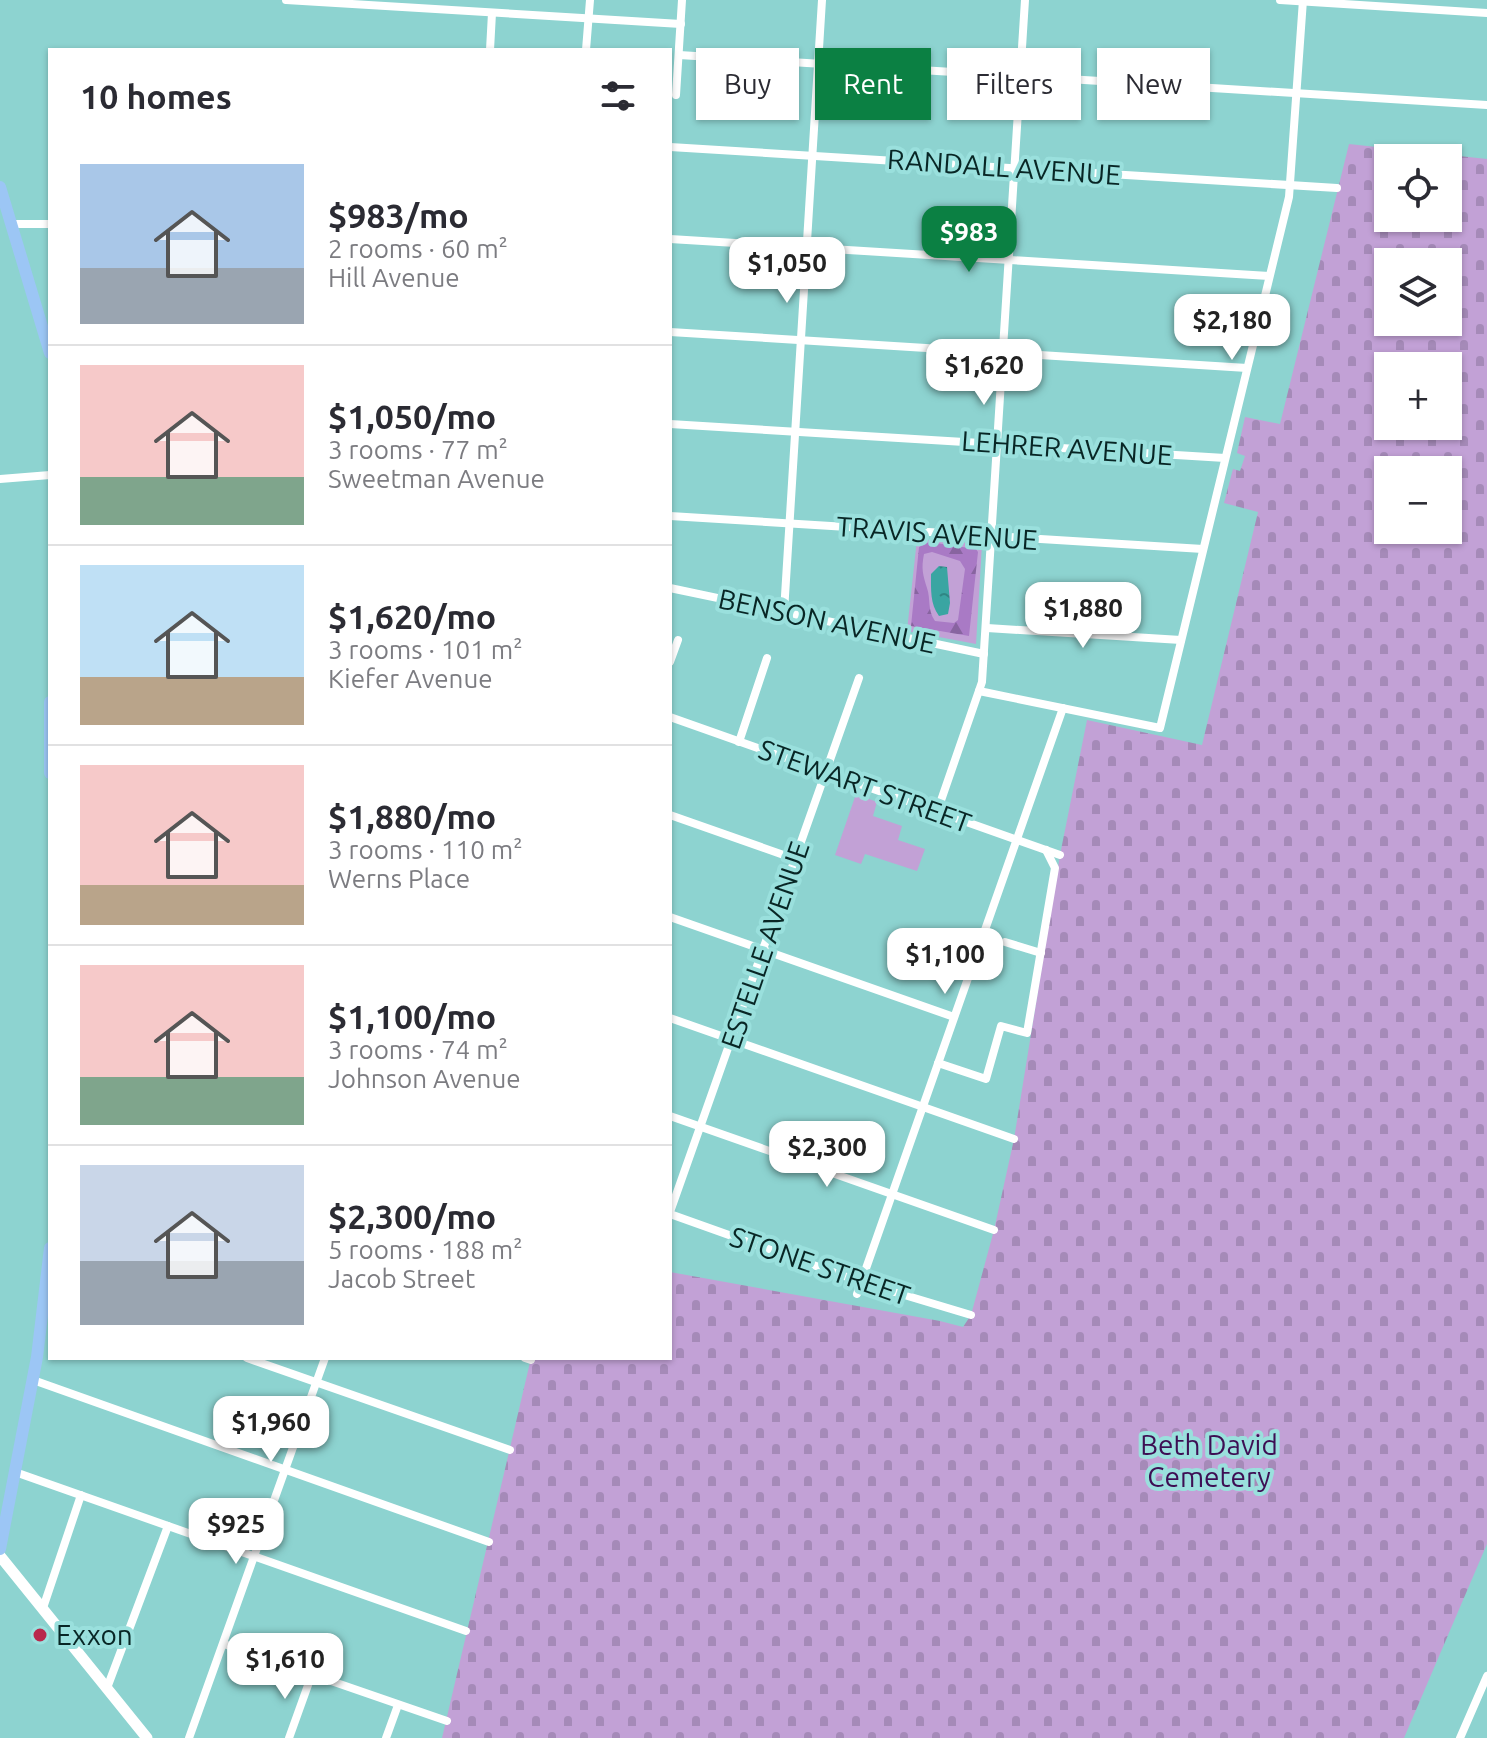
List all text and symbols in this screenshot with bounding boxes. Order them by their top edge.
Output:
chip: Buy [696,48,799,120]
chip: Rent [815,48,931,120]
chip: Filters [947,48,1081,120]
chip: New [1097,48,1210,120]
icon: filters [596,74,640,118]
text: 10 homes [80,77,232,115]
street label: RANDALL AVENUE [886,143,1122,190]
map controls [1374,144,1462,544]
button: locate [1374,144,1462,232]
icon: home [144,196,240,292]
text: $983/mo [328,196,469,234]
pin: $983 [922,206,1016,274]
text: $983 [940,217,998,246]
text: 2 rooms · 60 m² [328,234,508,263]
pin: $1,050 [722,237,852,305]
text: $1,050 [747,248,827,277]
button: layers [1374,248,1462,336]
text: Hill Avenue [328,263,460,292]
pin: $2,180 [1167,294,1297,362]
text: $2,180 [1192,305,1272,334]
pin: $1,620 [919,339,1049,407]
text: $1,620 [944,350,1024,379]
button: + [1374,352,1462,440]
icon: home [144,397,240,493]
text: $1,050/mo [328,397,496,435]
street label: LEHRER AVENUE [960,425,1174,470]
text: 3 rooms · 77 m² [328,435,508,464]
button: − [1374,456,1462,544]
text: Sweetman Avenue [328,464,545,493]
street label: TRAVIS AVENUE [835,510,1039,555]
street label: BENSON AVENUE [716,582,939,659]
pin: $1,880 [1018,582,1148,650]
text: $1,880 [1043,593,1123,622]
icon: home [144,597,240,693]
text: $1,620/mo [328,597,496,635]
text: 3 rooms · 101 m² [328,635,523,664]
text: Kiefer Avenue [328,664,493,693]
street label: STEWART STREET [755,733,976,838]
icon: home [144,797,240,893]
text: $1,880/mo [328,797,496,835]
text: 3 rooms · 110 m² [328,835,523,864]
street label: ESTELLE AVENUE [715,837,815,1053]
text: Werns Place [328,864,470,893]
pin: $1,100 [880,928,1010,996]
text: $1,100 [905,939,985,968]
icon: home [144,997,240,1093]
text: $1,100/mo [328,997,496,1035]
text: 3 rooms · 74 m² [328,1035,508,1064]
text: Johnson Avenue [328,1064,521,1093]
pin: $2,300 [762,1121,892,1189]
text: $2,300 [787,1132,867,1161]
icon: home [144,1197,240,1293]
text: $2,300/mo [328,1197,496,1235]
street label: STONE STREET [726,1220,915,1311]
text: 5 rooms · 188 m² [328,1235,523,1264]
text: Jacob Street [328,1264,475,1293]
pin: $1,960 [206,1396,336,1464]
text: $1,960 [231,1407,311,1436]
park label: Beth David Cemetery [1140,1429,1278,1492]
pin: $925 [189,1498,283,1566]
text: $925 [207,1509,265,1538]
place label: Exxon [56,1619,133,1650]
marker: Exxon [31,1626,49,1644]
pin: $1,610 [220,1633,350,1701]
text: $1,610 [245,1644,325,1673]

